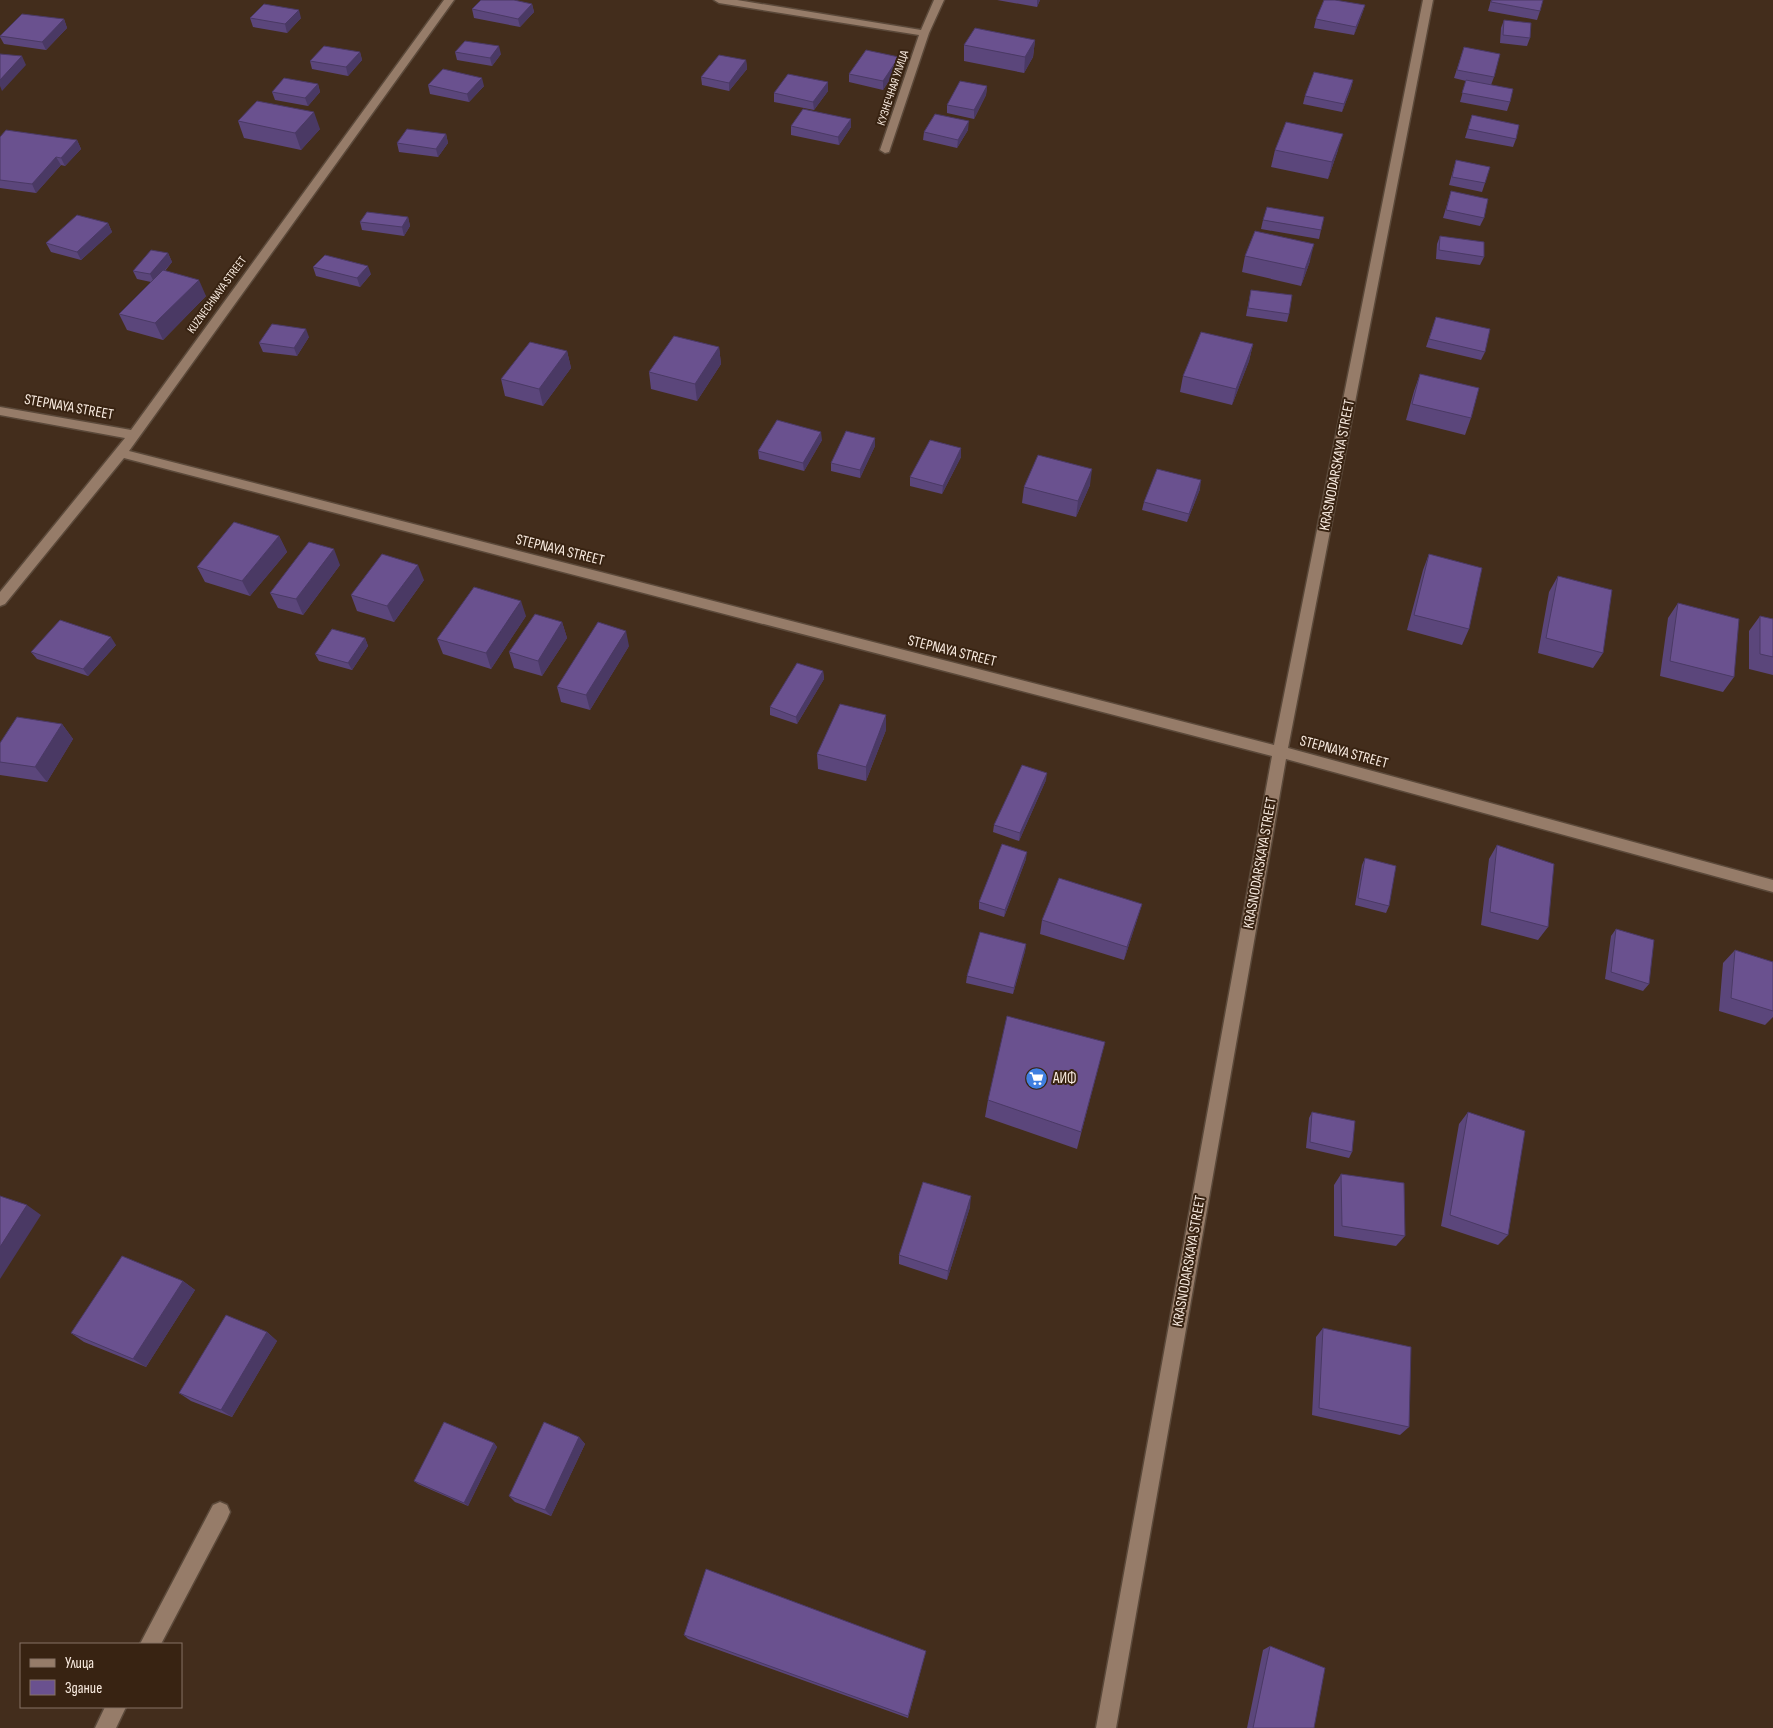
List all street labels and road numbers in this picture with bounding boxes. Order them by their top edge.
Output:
street label: КУЗНЕЧНАЯ УЛИЦА [874,48,912,127]
street label: KUZNECHNAYA STREET [184,253,250,337]
street label: STEPNAYA STREET [23,390,115,424]
street label: KRASNODARSKAYA STREET [1315,398,1359,532]
street label: STEPNAYA STREET [514,530,606,570]
street label: STEPNAYA STREET [906,631,998,671]
street label: STEPNAYA STREET [1298,731,1390,773]
street label: KRASNODARSKAYA STREET [1239,796,1281,930]
street label: KRASNODARSKAYA STREET [1168,1194,1210,1328]

